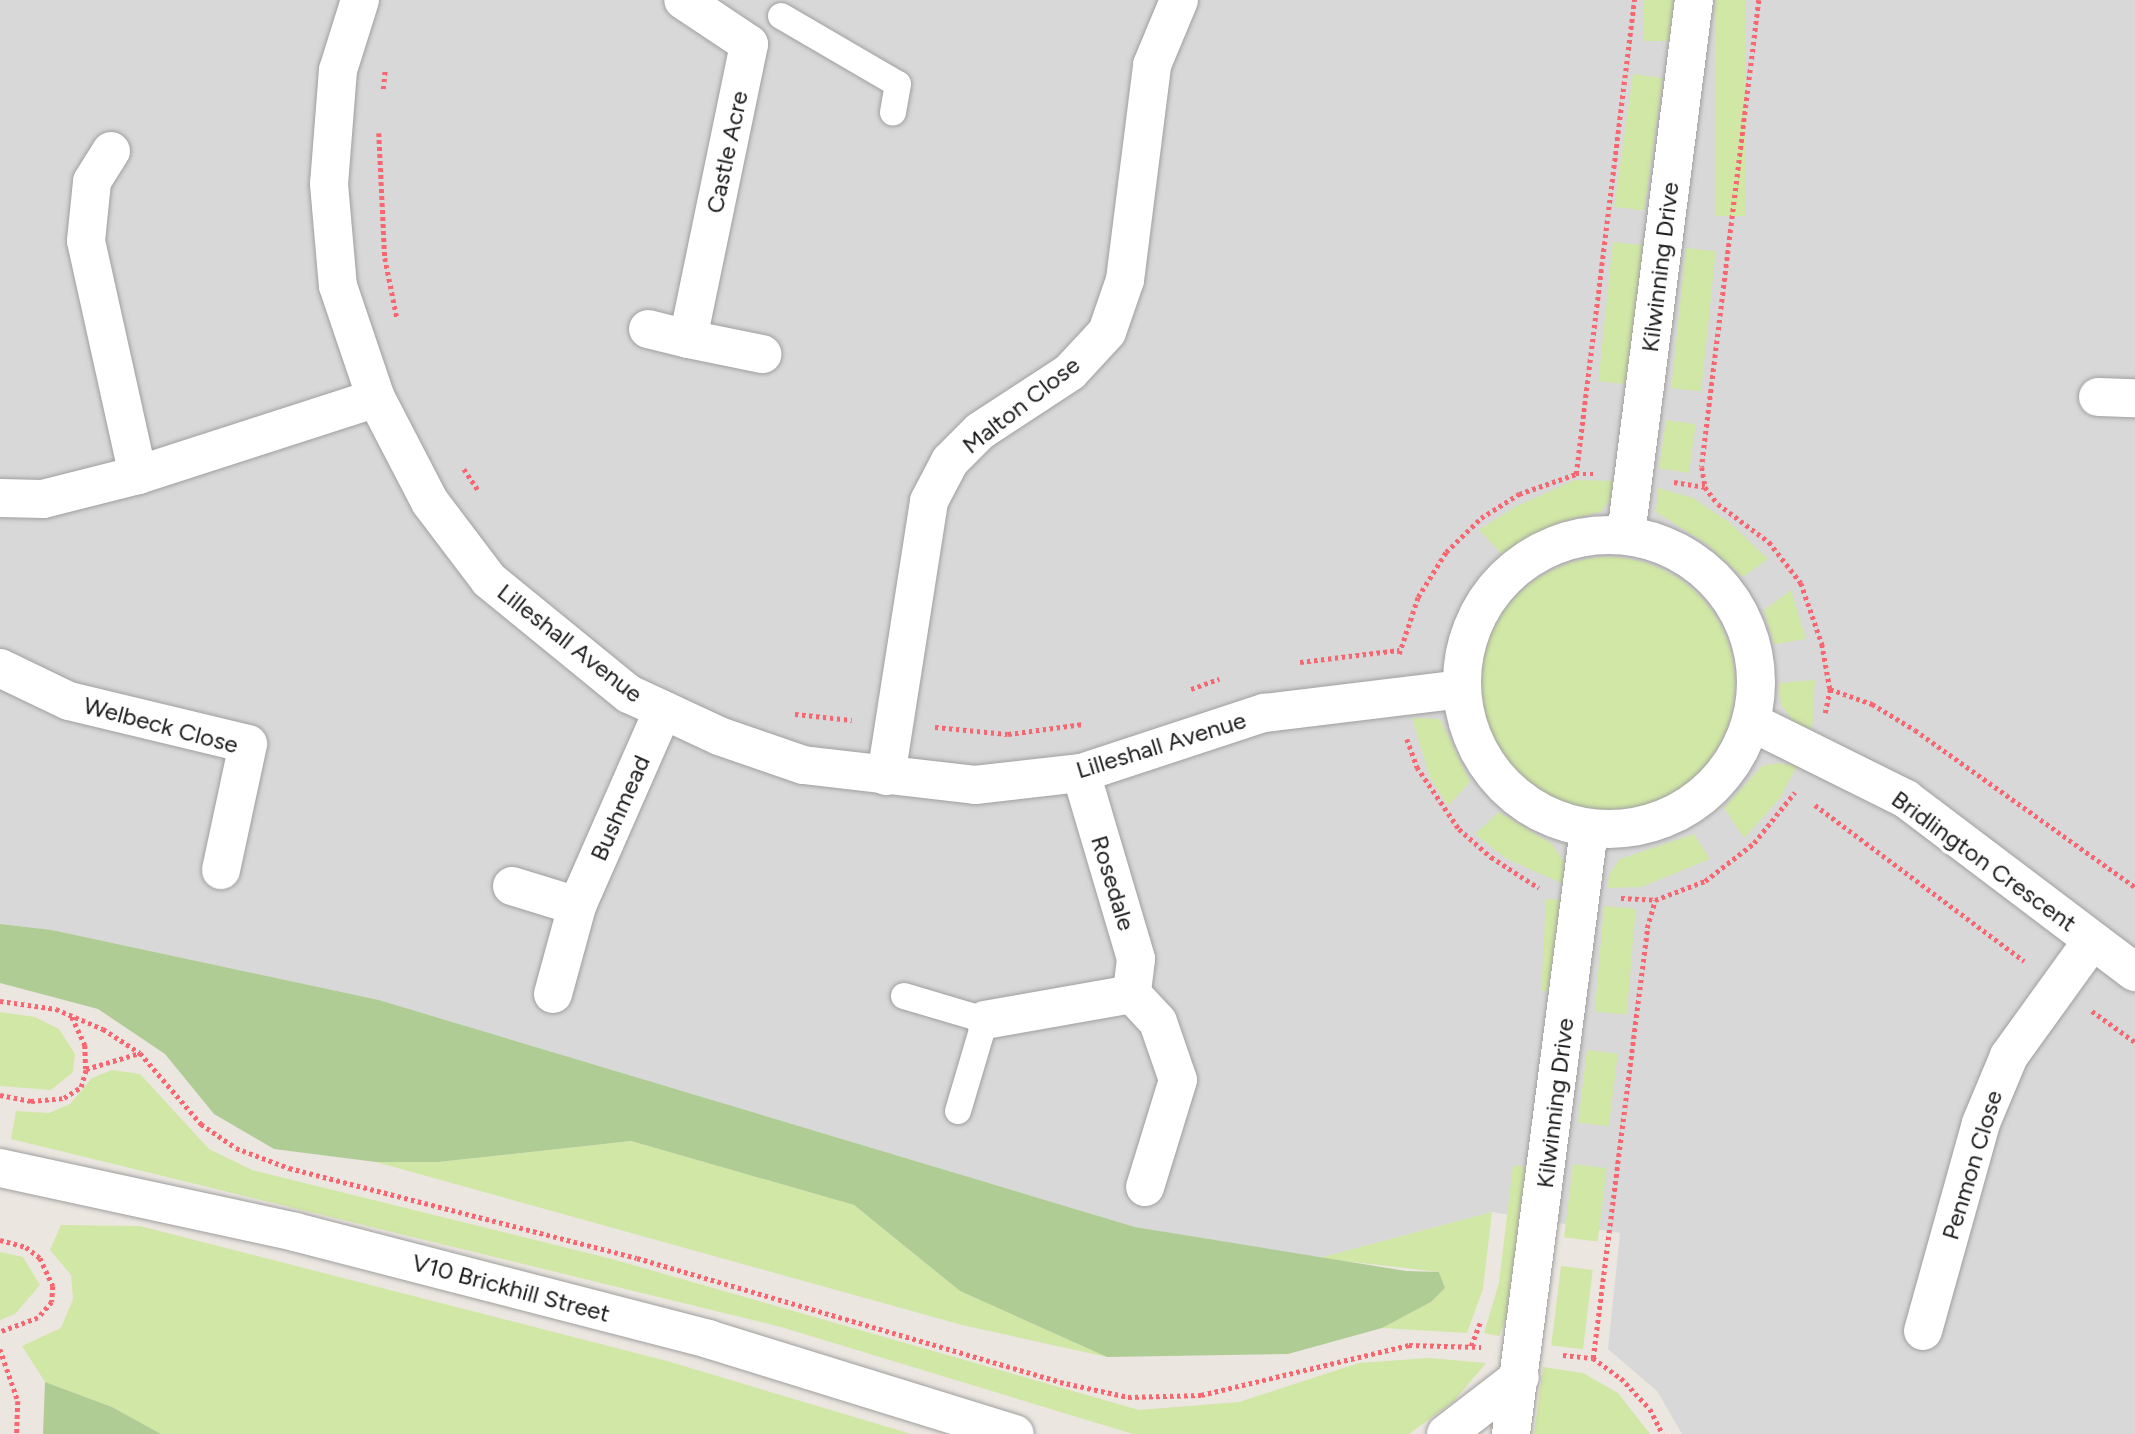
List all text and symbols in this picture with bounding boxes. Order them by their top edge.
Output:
street label: Castle Acre [700,88,754,216]
street label: Kilwinning Drive [1635,180,1685,354]
street label: Malton Close [957,350,1085,460]
street label: Lilleshall Avenue [492,577,648,709]
street label: Welbeck Close [81,691,241,759]
street label: Lilleshall Avenue [1073,705,1249,785]
street label: Bushmead [584,751,656,865]
street label: Bridlington Crescent [1886,784,2082,938]
street label: Rosedale [1085,832,1141,934]
street label: Kilwinning Drive [1530,1016,1580,1190]
street label: Penmon Close [1936,1087,2008,1243]
street label: V10 Brickhill Street [409,1248,613,1328]

